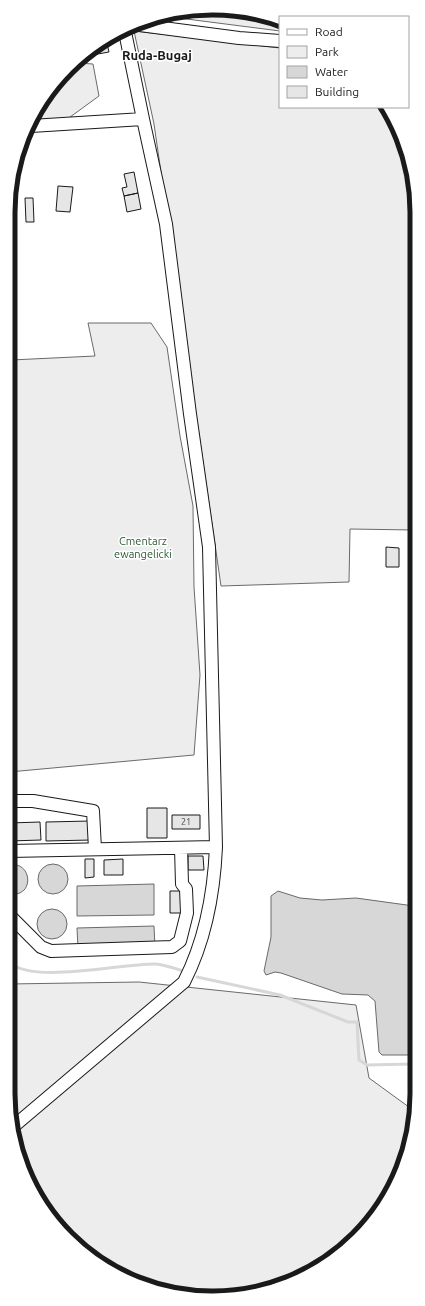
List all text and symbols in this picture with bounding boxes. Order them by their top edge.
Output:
legend [279,16,409,108]
text: Road [315,25,343,38]
text: Park [315,45,339,58]
district label: Ruda-Bugaj [122,48,192,62]
text: Water [315,65,348,78]
text: Building [315,85,359,98]
park label: Cmentarz ewangelicki [114,535,172,560]
house number: 21 [181,817,191,827]

